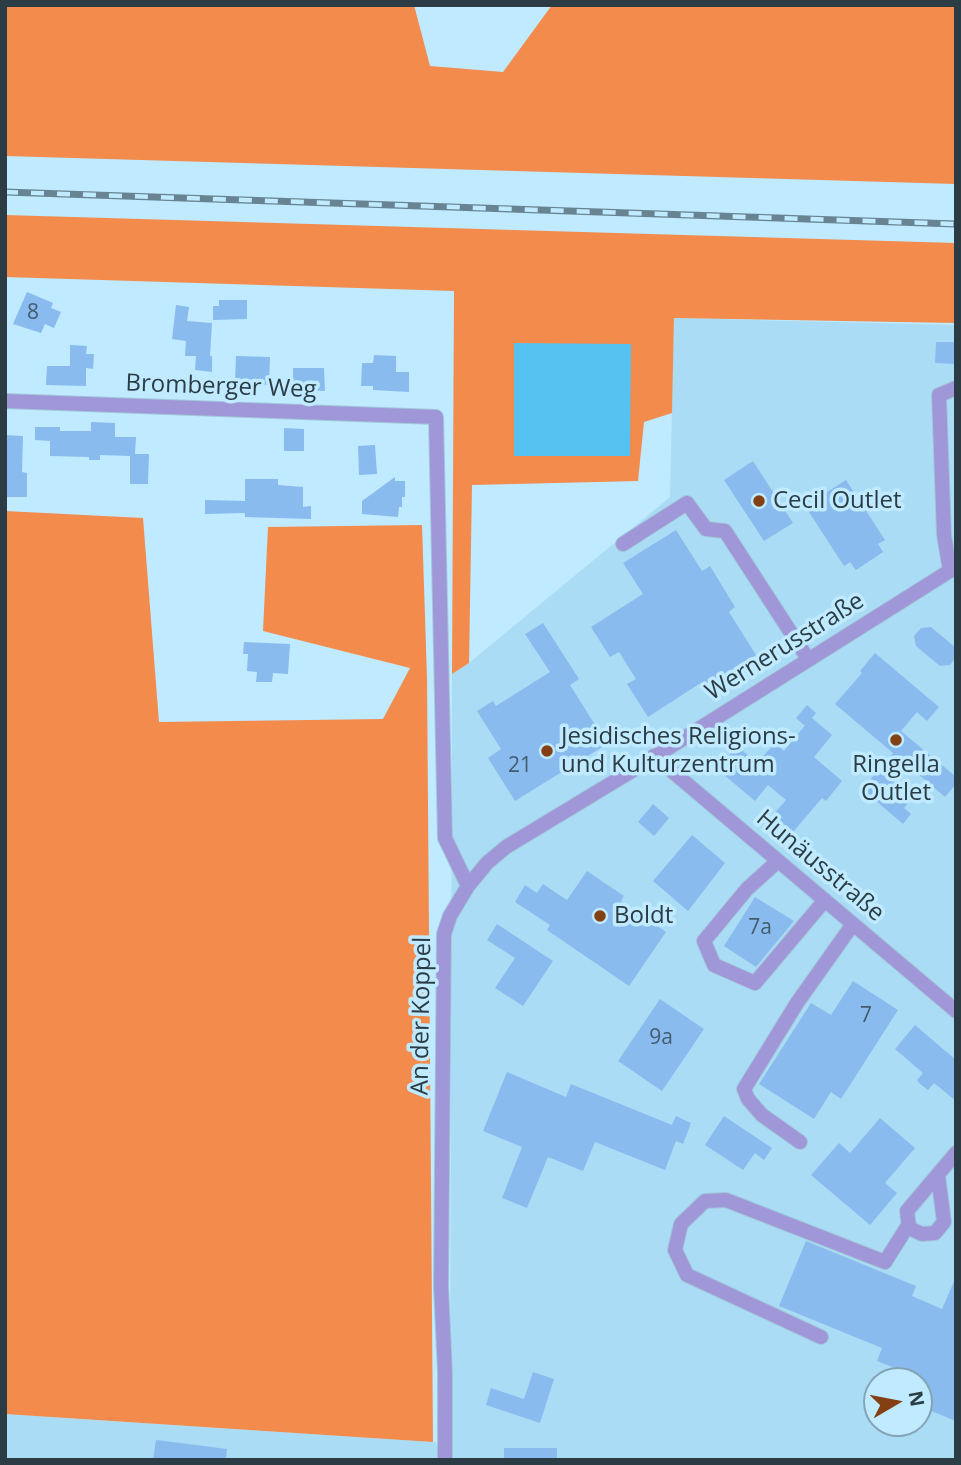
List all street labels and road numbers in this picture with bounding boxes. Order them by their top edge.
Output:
street label: Bromberger Weg [125,369,317,405]
street label: Wernerusstraße [701,587,869,707]
street label: Hunäusstraße [750,804,890,928]
street label: An der Koppel [406,937,438,1095]

